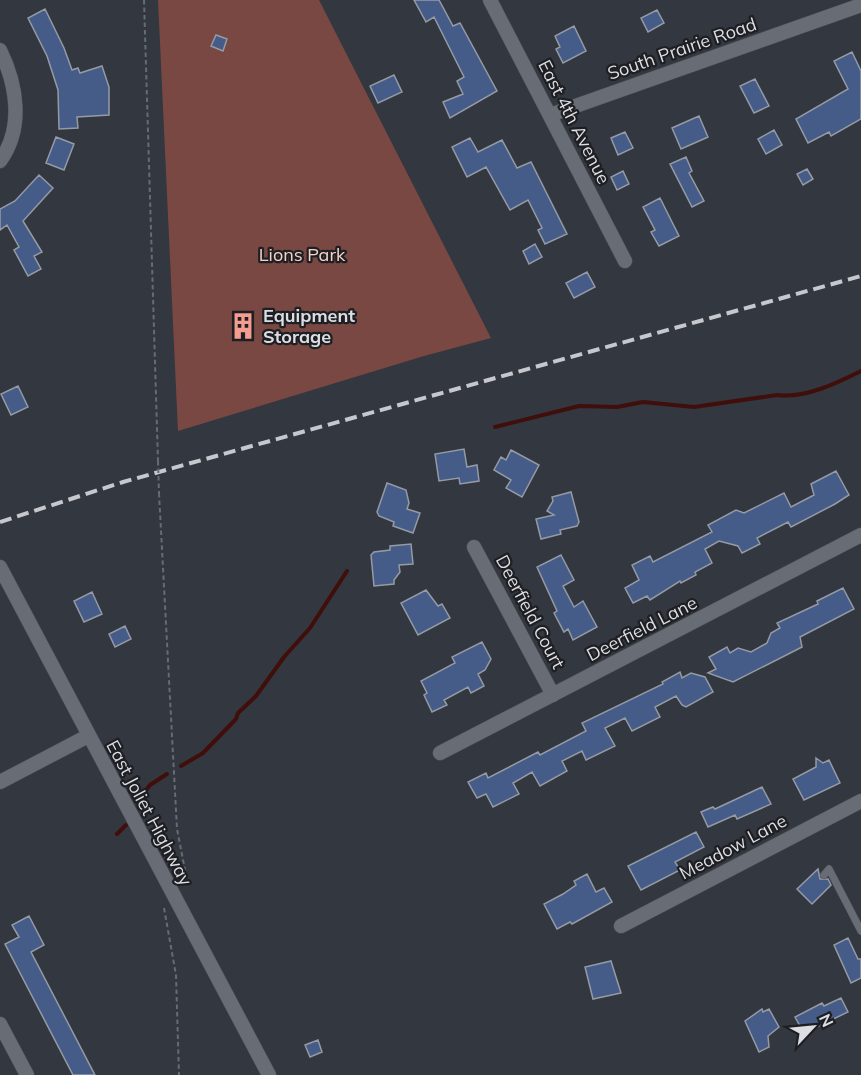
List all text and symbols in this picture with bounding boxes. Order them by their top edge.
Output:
street label: South Prairie Road [604,12,759,85]
street label: East 4th Avenue [533,56,616,188]
park label: Lions Park [259,243,346,266]
place label: Equipment Storage [263,304,355,348]
building icon: Equipment Storage [228,311,258,341]
street label: Deerfield Court [491,551,570,673]
street label: Deerfield Lane [583,591,701,666]
street label: East Joliet Highway [101,736,198,890]
street label: Meadow Lane [675,809,790,884]
north arrow [783,997,843,1057]
text: N [815,1011,838,1030]

